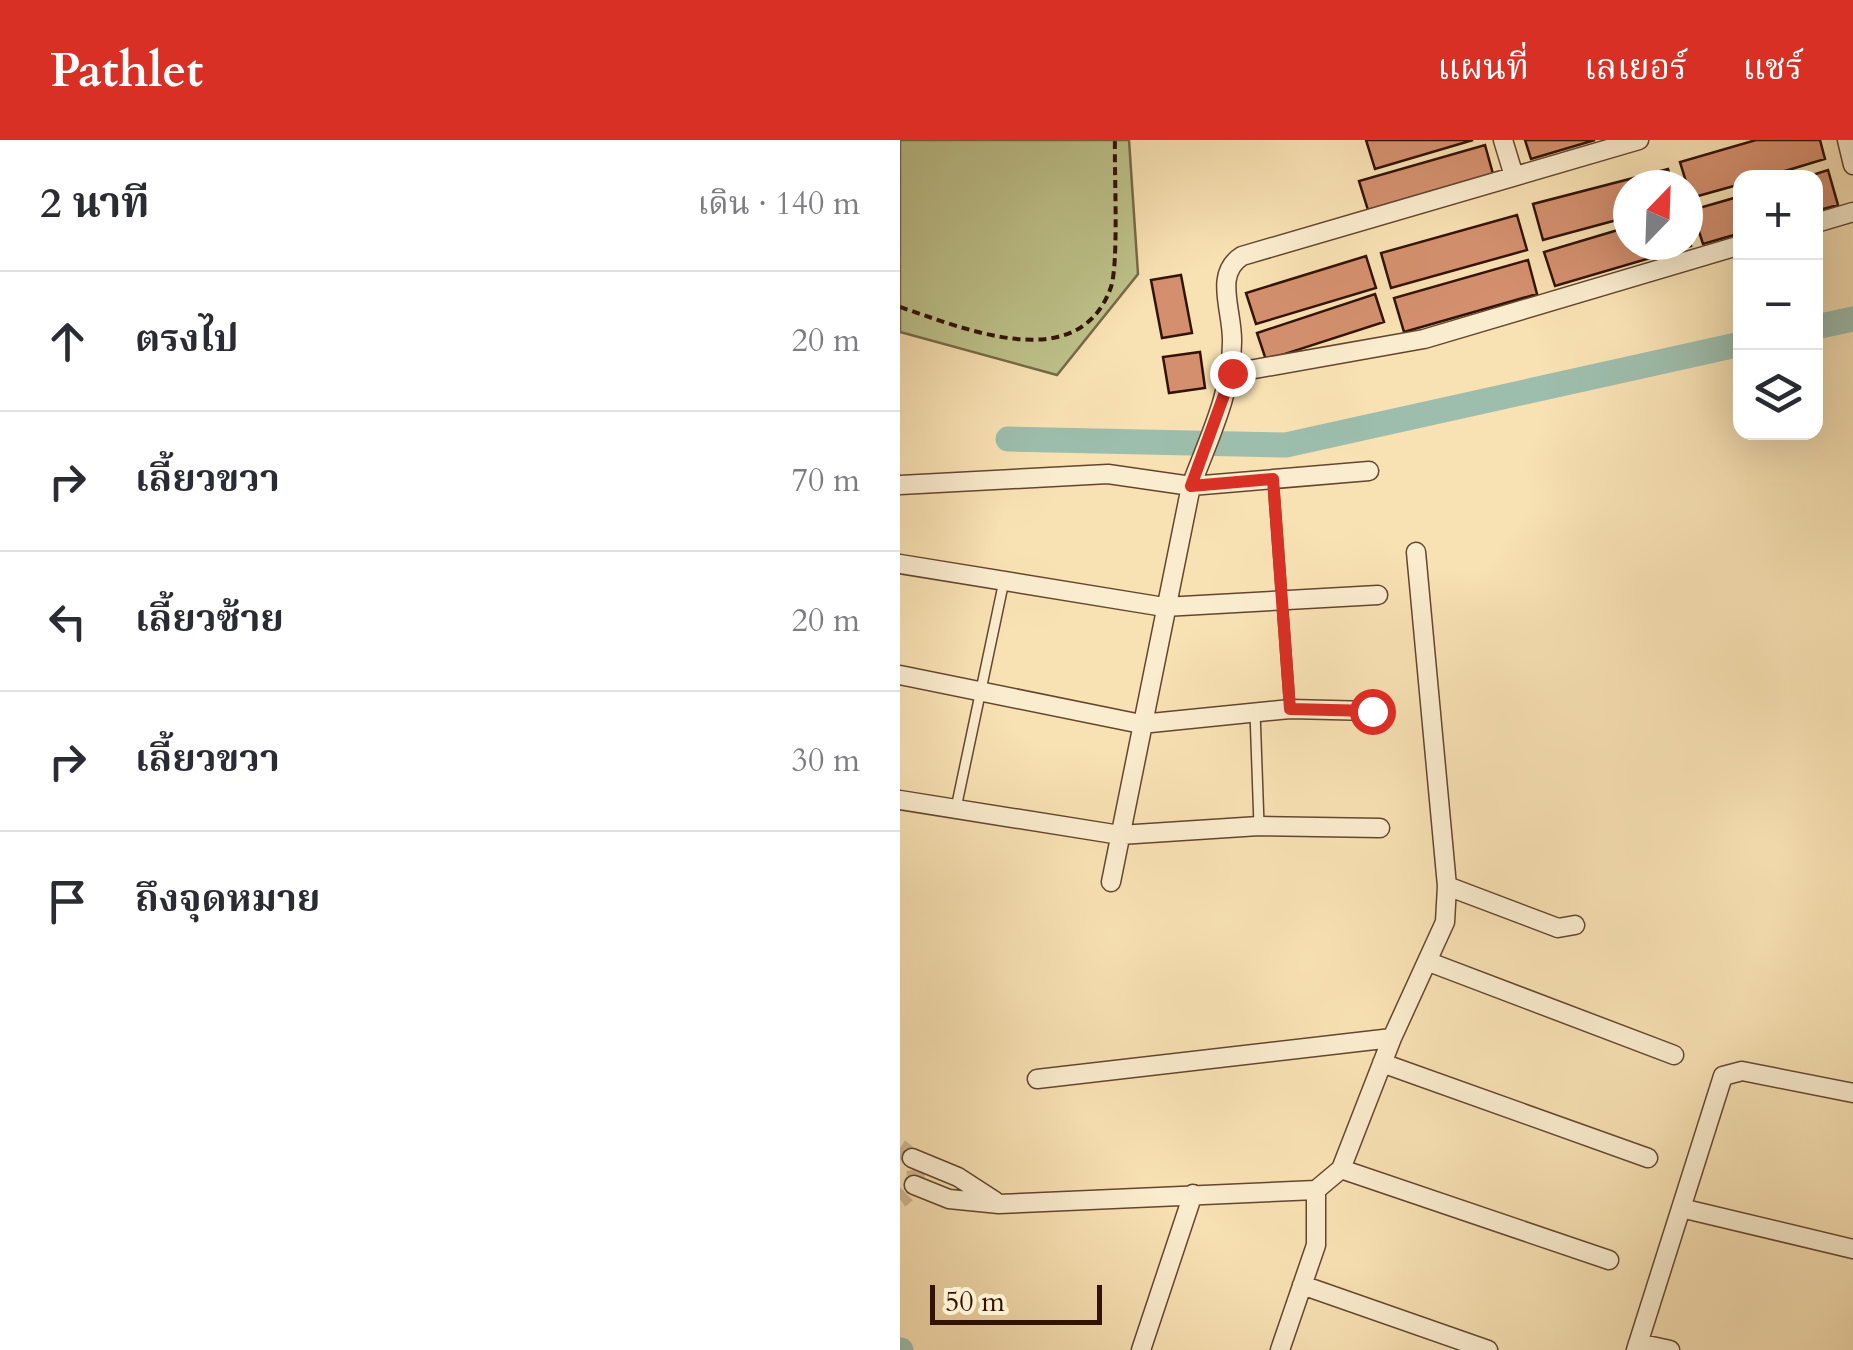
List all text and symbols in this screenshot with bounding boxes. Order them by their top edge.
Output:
text: Pathlet [50,38,203,103]
text: แผนที่ [1437,44,1529,92]
text: เลเยอร์ [1584,44,1687,92]
text: แชร์ [1742,44,1803,92]
north arrow [1613,170,1703,260]
map controls [1733,170,1823,440]
button: + [1733,170,1823,260]
text: 2 นาที [40,175,150,232]
text: เดิน · 140 m [697,182,860,226]
button: − [1733,260,1823,350]
text: ตรงไป [135,313,239,365]
icon: ahead [40,314,95,369]
text: 20 m [792,319,860,363]
button: layers [1733,350,1823,440]
route end [1210,351,1256,397]
text: เลี้ยวขวา [135,453,280,505]
icon: right [40,454,95,509]
text: 70 m [792,459,860,503]
text: เลี้ยวซ้าย [135,593,284,645]
icon: left [40,594,95,649]
text: 20 m [792,599,860,643]
route start [1350,689,1396,735]
text: เลี้ยวขวา [135,733,280,785]
icon: right [40,734,95,789]
text: 30 m [792,739,860,783]
text: ถึงจุดหมาย [135,873,320,925]
icon: arrive [40,874,95,929]
scale bar [930,1280,1102,1324]
text: 50 m [945,1283,1005,1321]

